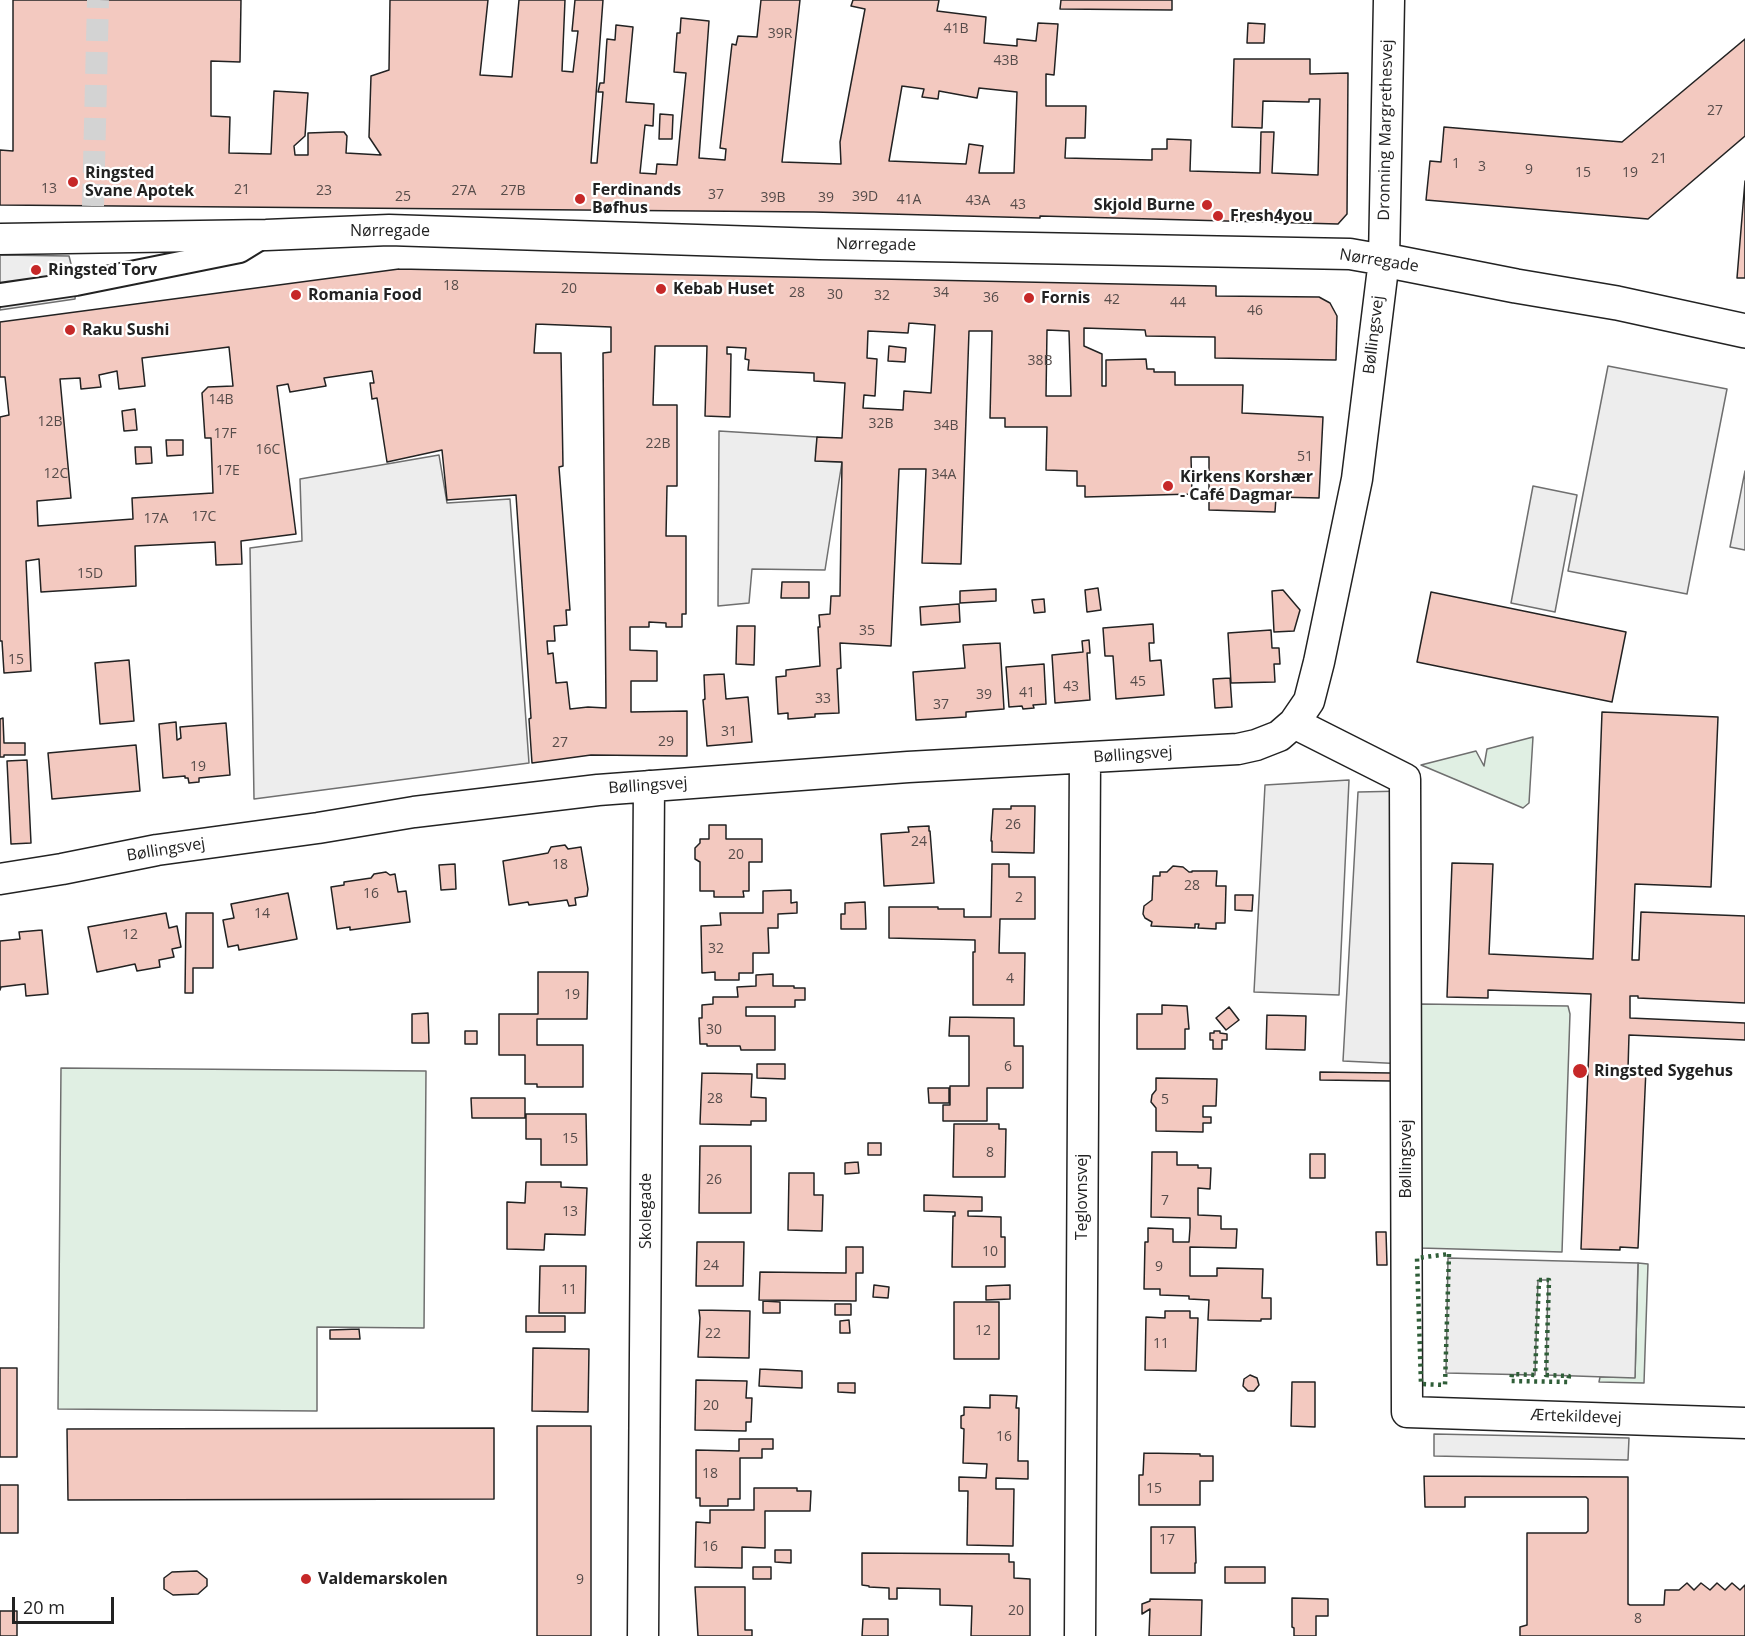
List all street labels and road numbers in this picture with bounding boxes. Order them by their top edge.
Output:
street label: Dronning Margrethesvej [1375,39,1397,221]
street label: Nørregade [350,221,430,241]
street label: Nørregade [836,235,916,255]
street label: Nørregade [1338,245,1420,277]
street label: Bøllingsvej [1360,295,1388,375]
street label: Bøllingsvej [1093,743,1173,767]
street label: Bøllingsvej [608,774,688,798]
street label: Bøllingsvej [125,834,207,866]
street label: Bøllingsvej [1396,1119,1416,1199]
street label: Teglovnsvej [1072,1154,1092,1240]
street label: Skolegade [636,1173,656,1249]
street label: Ærtekildevej [1530,1406,1622,1428]

